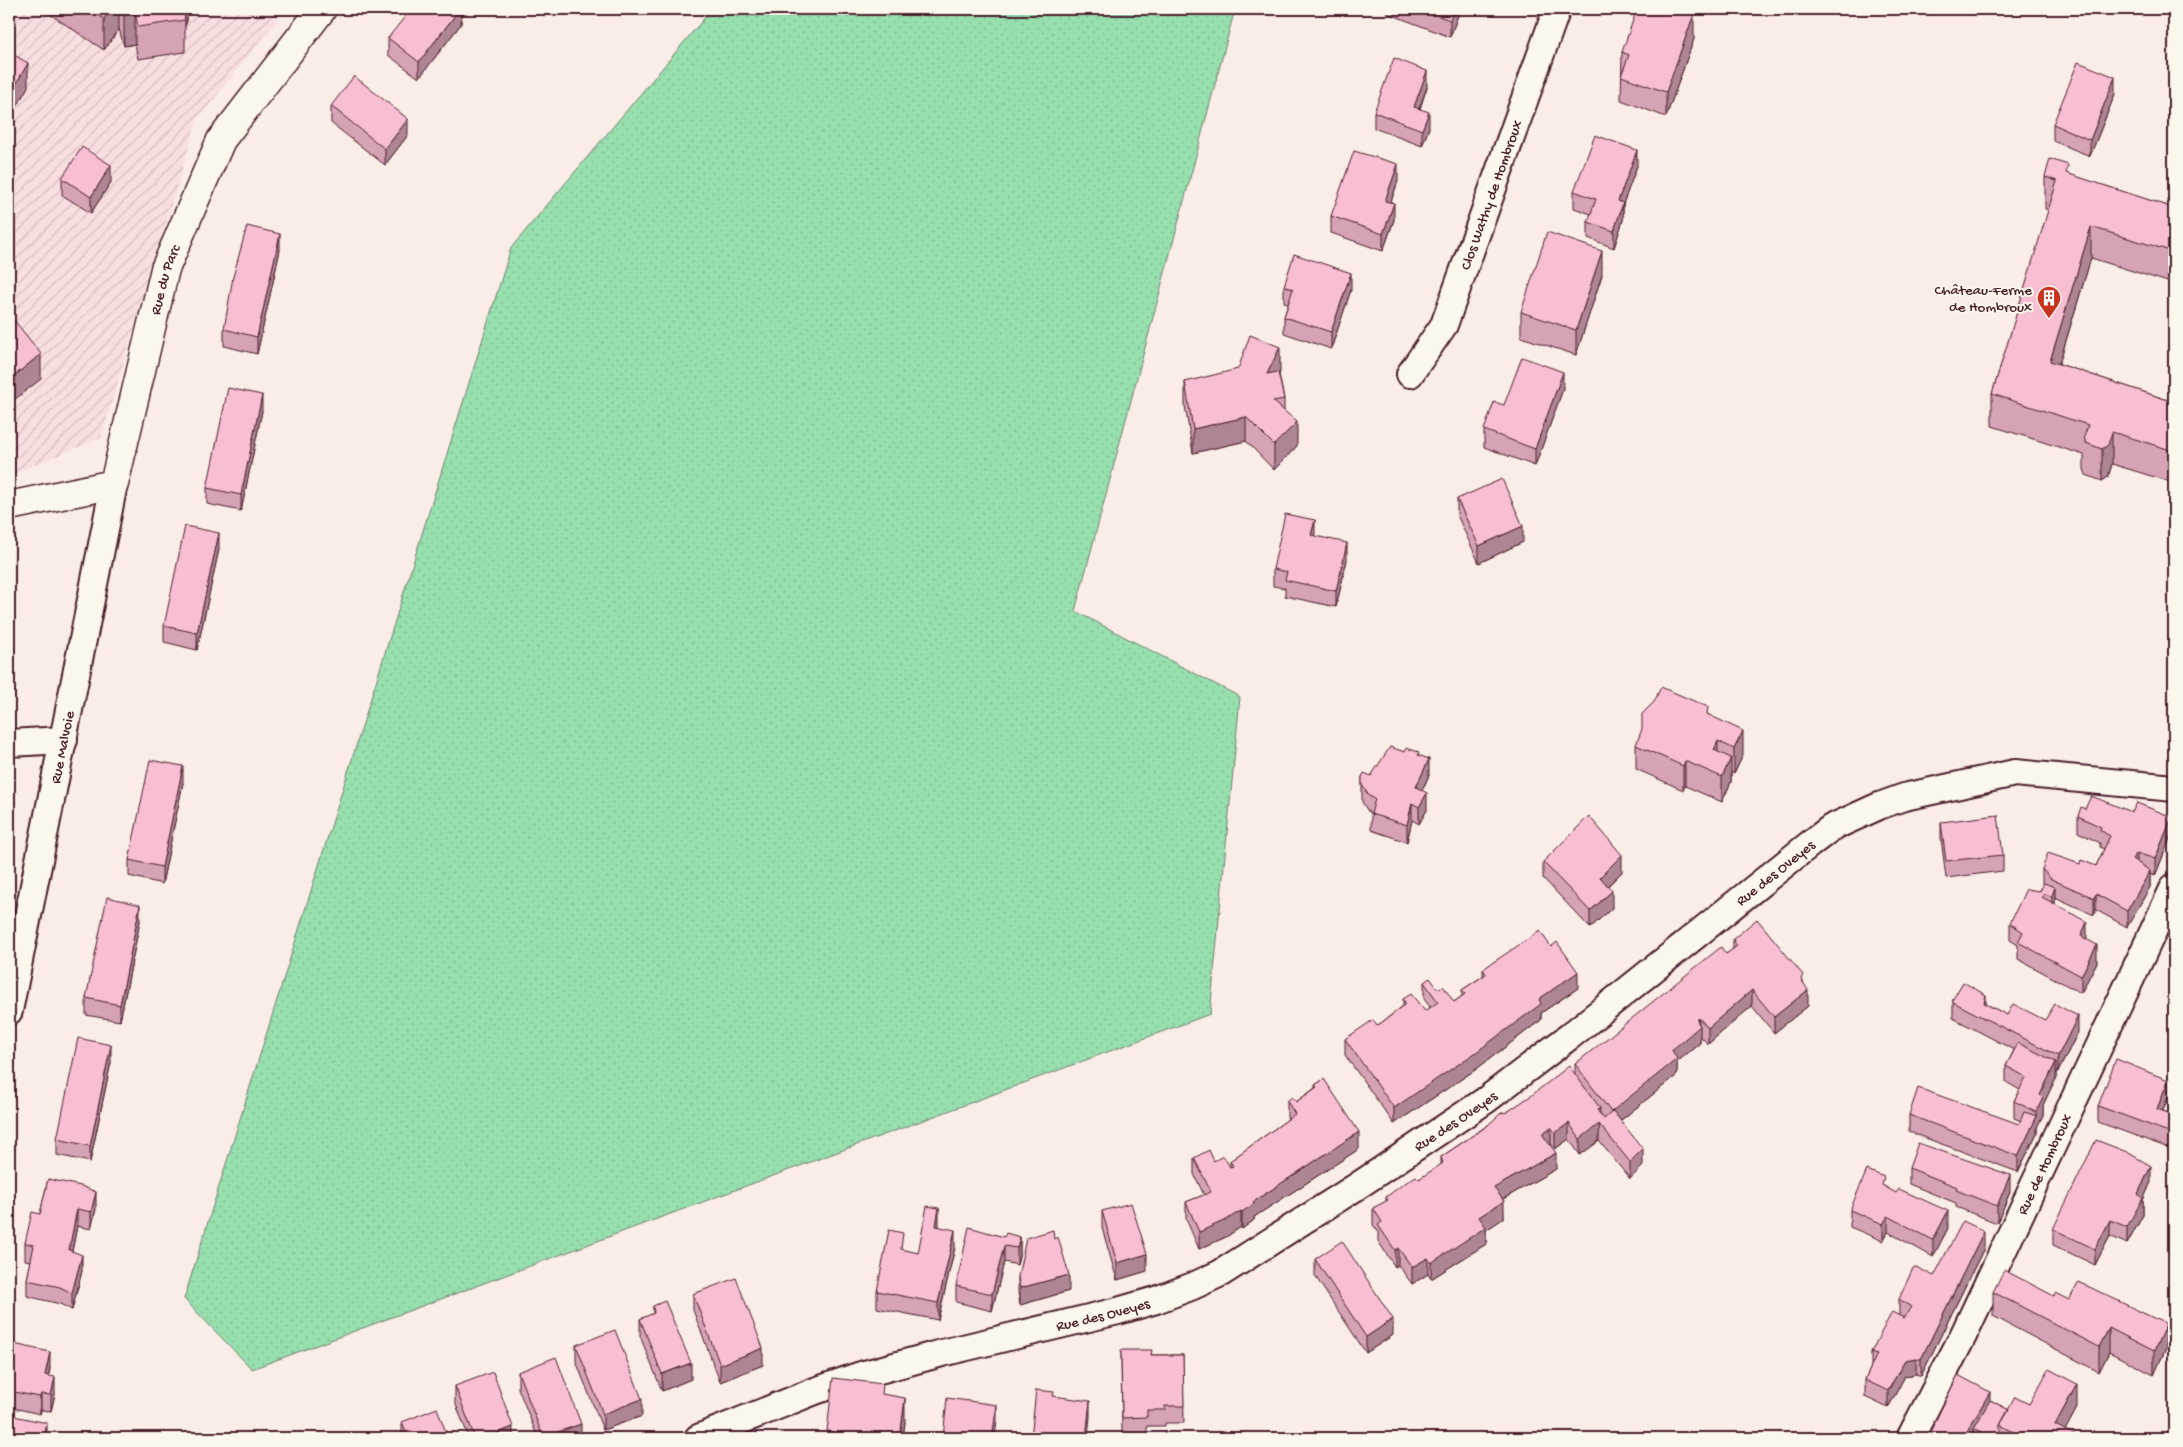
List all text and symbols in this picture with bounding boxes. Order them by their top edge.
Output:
street label: Clos Wathy de Hombroux [1457,118,1528,273]
street label: Rue du Parc [147,241,186,317]
place label: Château-Ferme de Hombroux [1934,282,2032,317]
building icon: Château-Ferme de Hombroux [2036,285,2062,319]
street label: Rue Malvoie [47,709,80,785]
street label: Rue des Oveyes [1733,836,1819,911]
street label: Rue des Oveyes [1411,1088,1502,1156]
street label: Rue de Hombroux [2014,1111,2077,1218]
street label: Rue des Oveyes [1054,1295,1153,1336]

